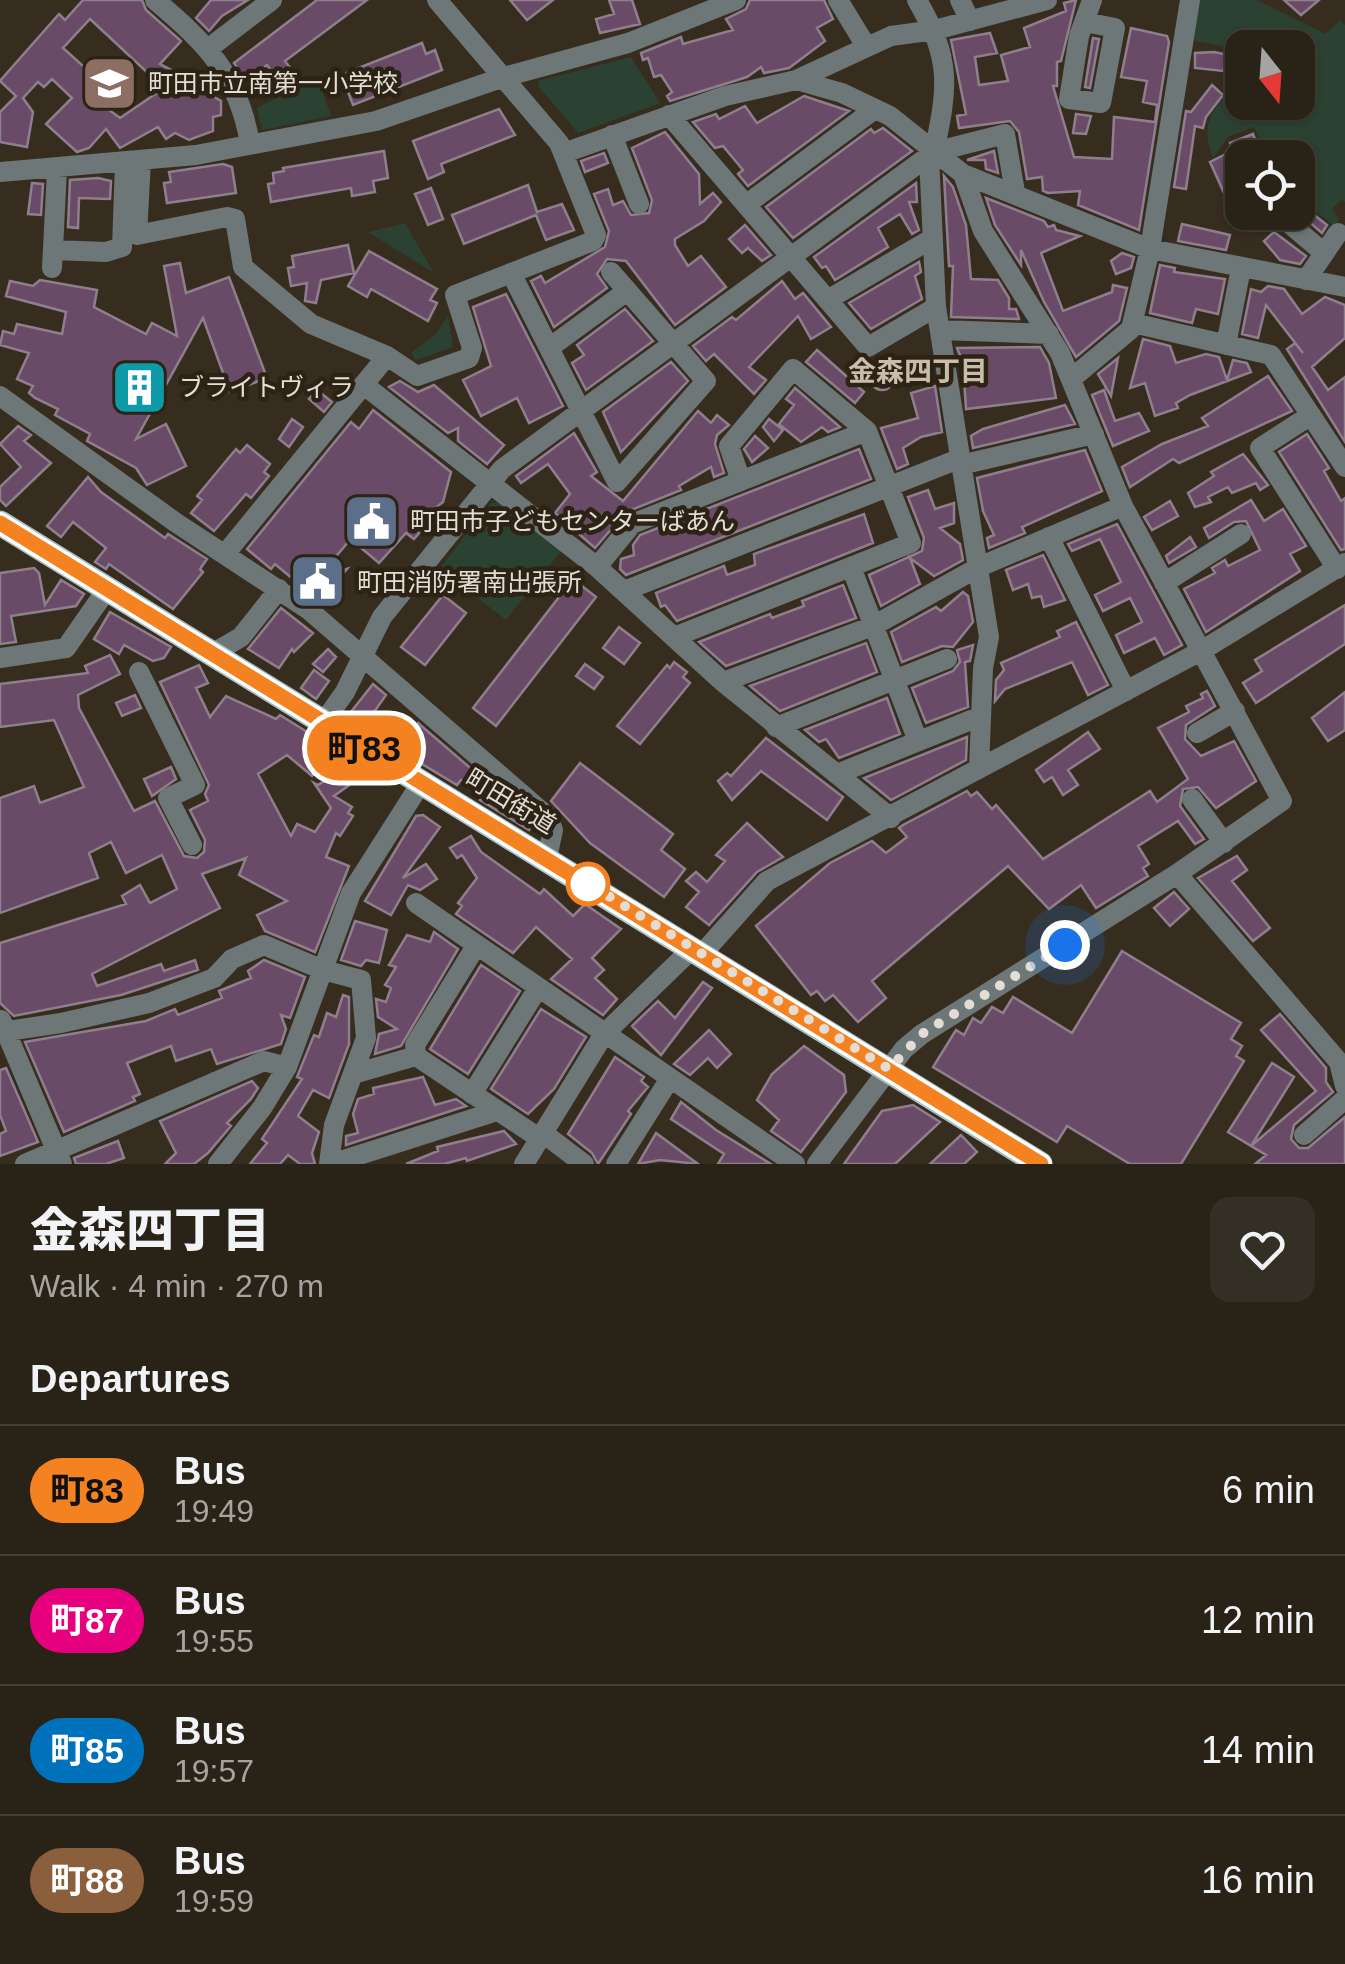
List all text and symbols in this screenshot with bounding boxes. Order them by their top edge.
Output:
north arrow [1225,30,1315,120]
map controls [1225,30,1315,230]
school or university icon: 町田市立南第一小学校 [79,53,139,113]
place label: 町田市立南第一小学校 [148,69,398,97]
button: locate [1225,140,1315,230]
district label: 金森四丁目 [848,356,988,387]
building icon: ブライトヴィラ [110,357,170,417]
place label: ブライトヴィラ [179,373,354,401]
public building icon: 町田市子どもセンターばあん [341,491,401,551]
place label: 町田市子どもセンターばあん [410,507,735,535]
public building icon: 町田消防署南出張所 [288,552,348,612]
place label: 町田消防署南出張所 [357,568,582,596]
line badge: 町83 [306,716,422,780]
text: 町83 [327,729,401,768]
street label: 町田街道 [461,763,561,839]
unlabelled marker [567,863,609,905]
your location [1040,920,1090,970]
button: heart [1210,1197,1315,1302]
text: 金森四丁目 [30,1204,270,1257]
text: Walk · 4 min · 270 m [30,1268,324,1304]
text: Departures [30,1358,231,1400]
text: Bus [174,1450,246,1492]
text: 6 min [1222,1469,1315,1511]
text: 町83 [50,1471,124,1510]
text: 19:49 [174,1493,254,1529]
text: Bus [174,1580,246,1622]
text: 12 min [1201,1599,1315,1641]
text: 町87 [50,1601,124,1640]
text: 19:55 [174,1623,254,1659]
text: Bus [174,1710,246,1752]
text: 14 min [1201,1729,1315,1771]
text: 町85 [50,1731,124,1770]
text: 19:57 [174,1753,254,1789]
text: Bus [174,1840,246,1882]
text: 16 min [1201,1859,1315,1901]
text: 町88 [50,1861,124,1900]
text: 19:59 [174,1883,254,1919]

